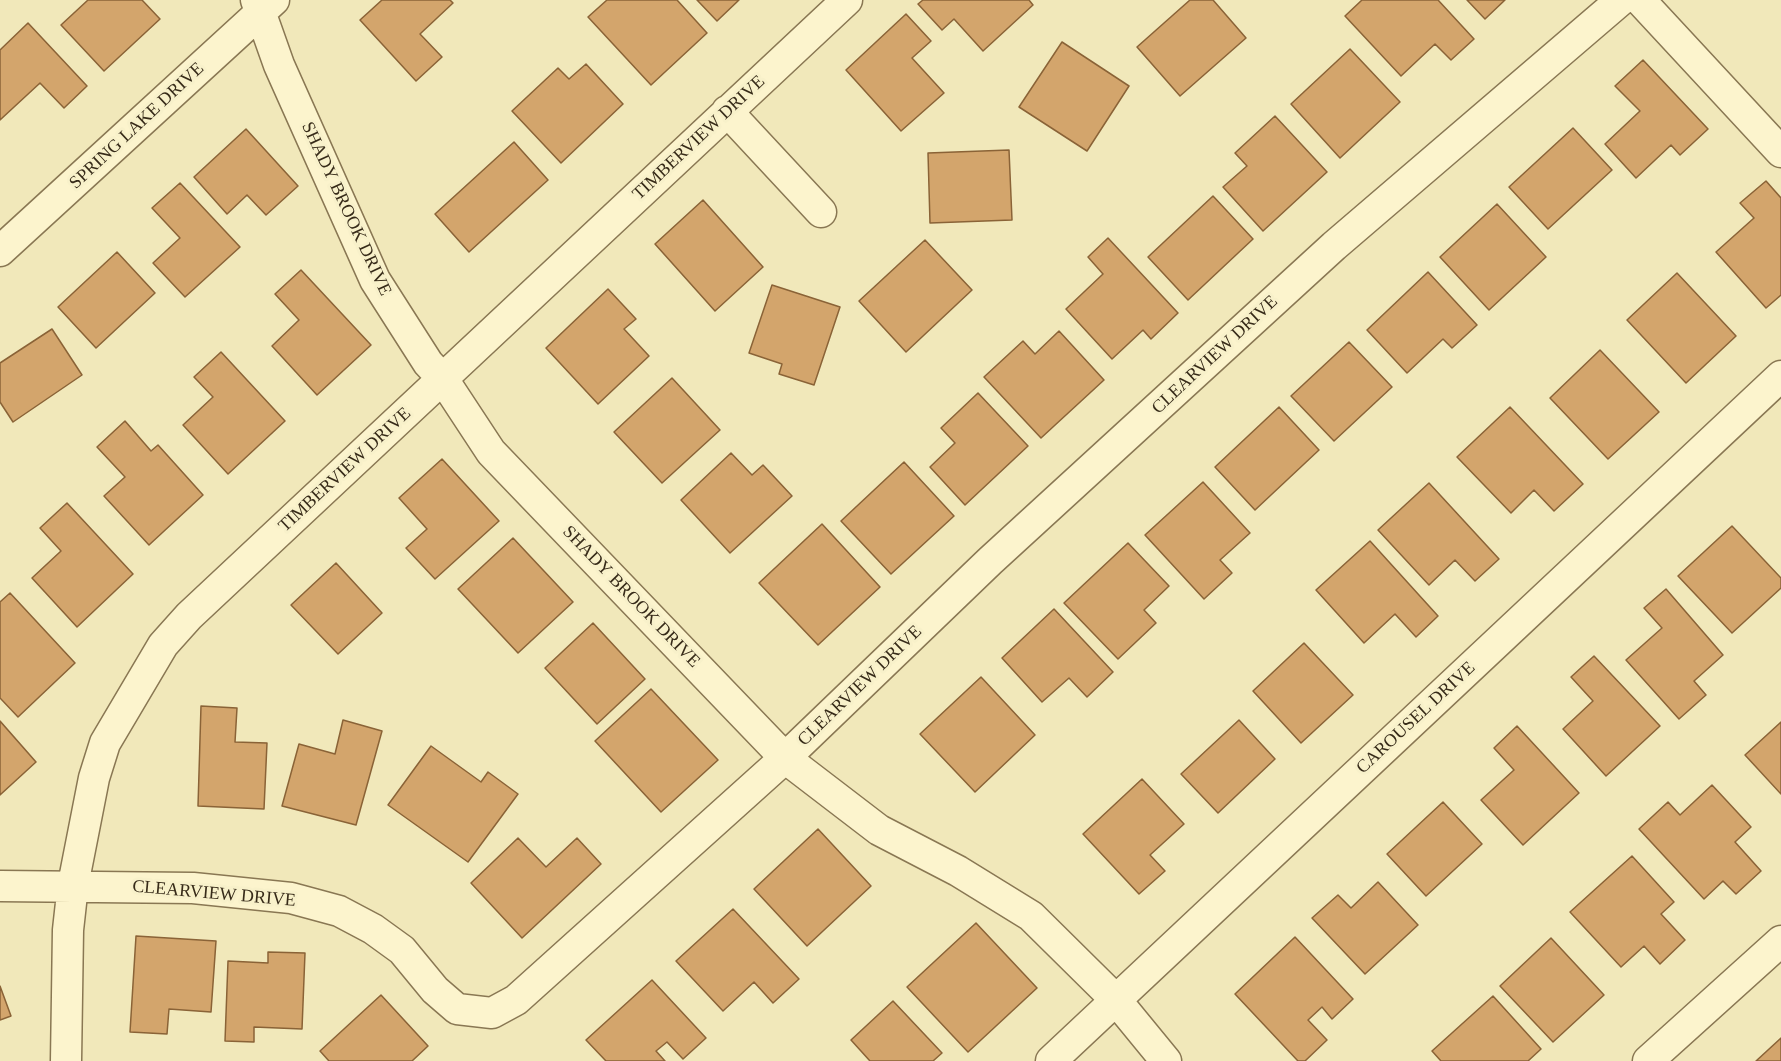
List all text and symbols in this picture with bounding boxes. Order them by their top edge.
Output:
street label: SPRING LAKE DRIVE [65,58,209,194]
street label: TIMBERVIEW DRIVE [628,71,770,205]
street label: SHADY BROOK DRIVE [296,119,396,299]
street label: CLEARVIEW DRIVE [1148,291,1282,419]
street label: TIMBERVIEW DRIVE [274,403,416,537]
street label: SHADY BROOK DRIVE [558,522,704,672]
street label: CLEARVIEW DRIVE [794,621,926,751]
street label: CAROUSEL DRIVE [1352,657,1480,779]
street label: CLEARVIEW DRIVE [131,876,297,912]

